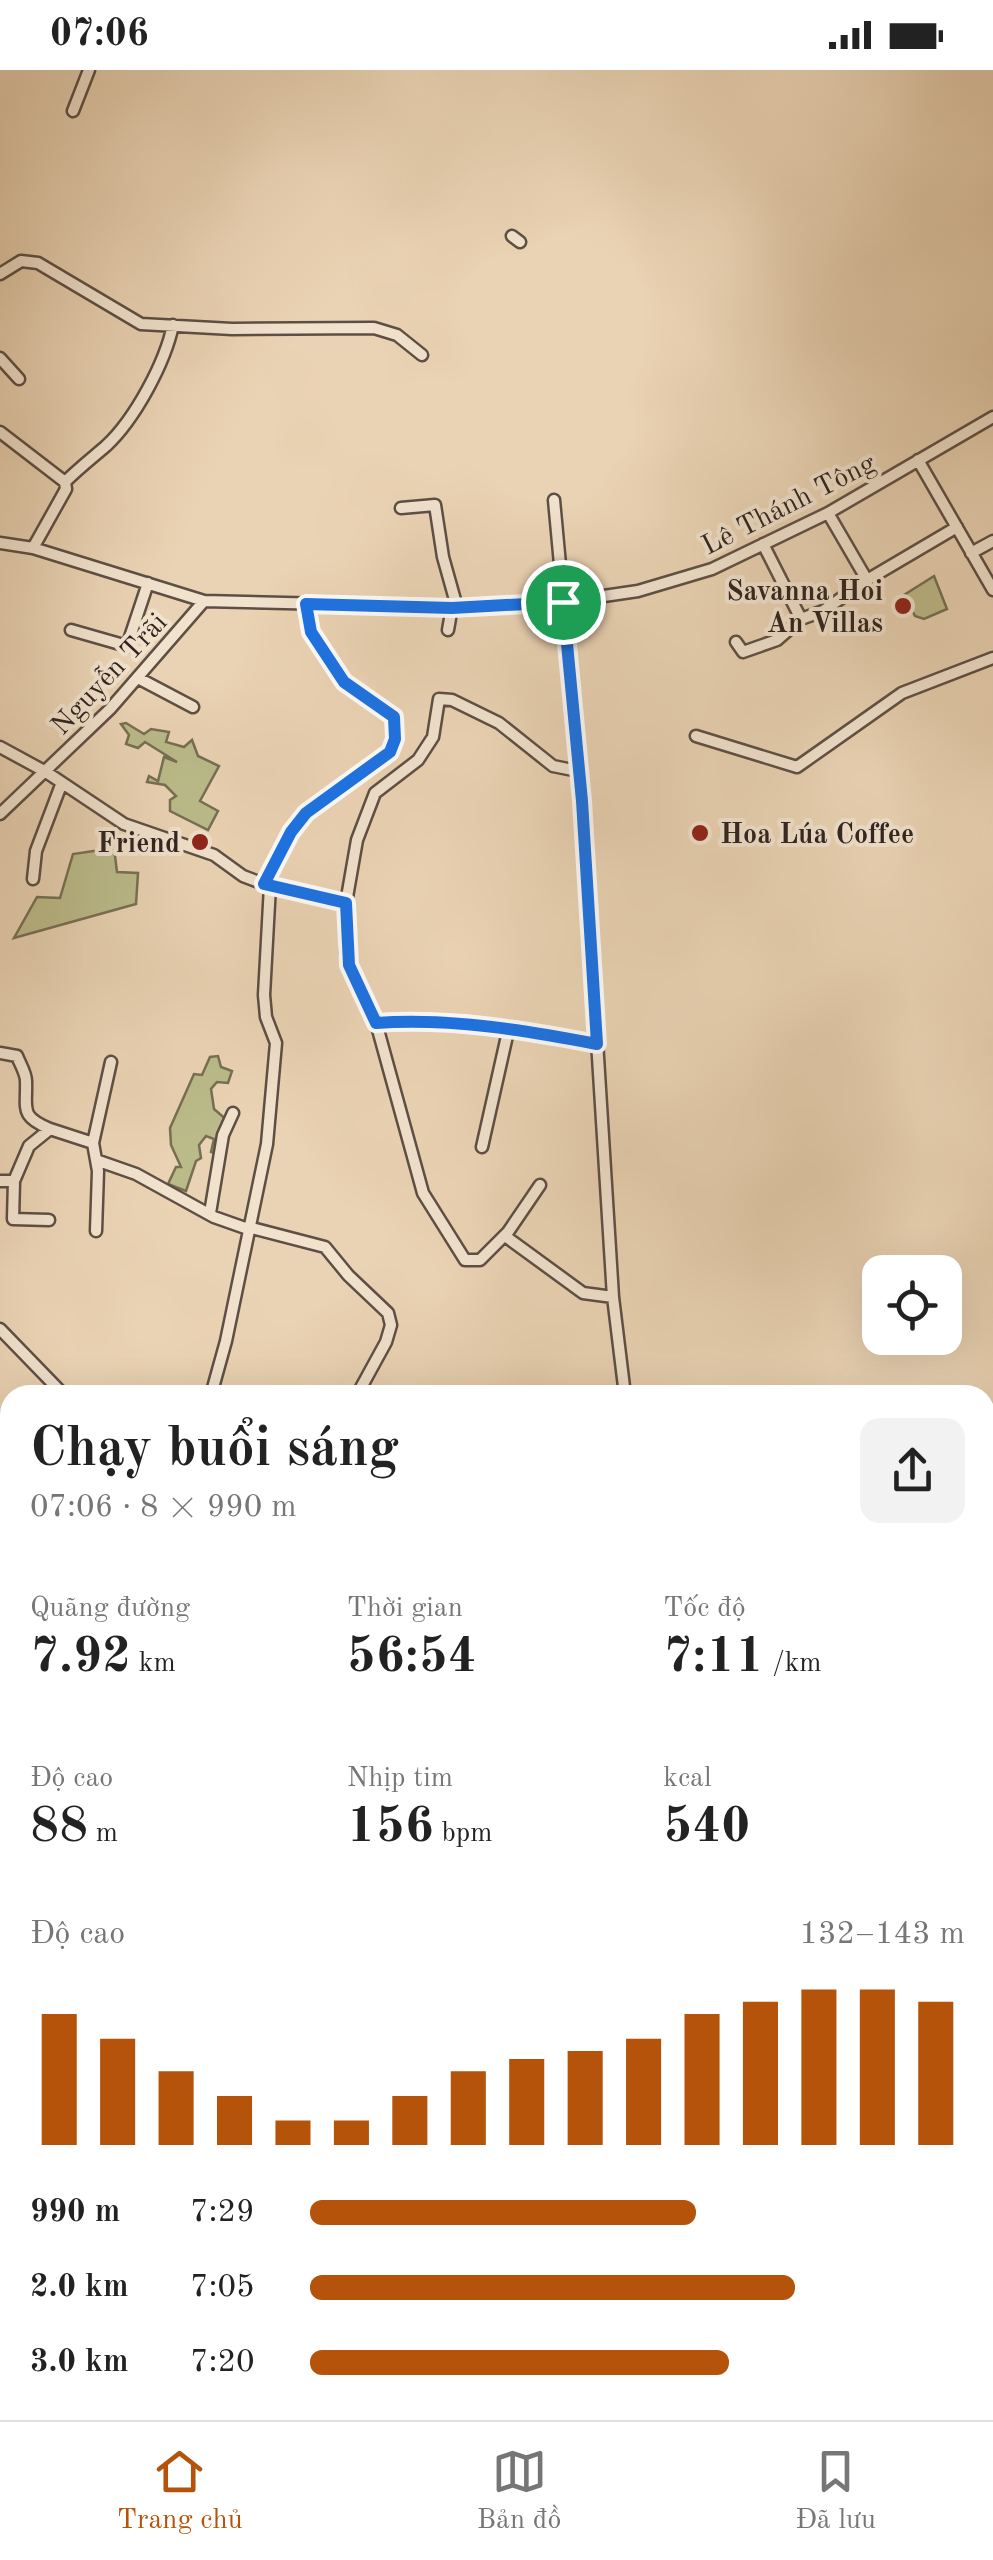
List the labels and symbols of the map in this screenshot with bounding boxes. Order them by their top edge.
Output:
street label: Lê Thánh Tông [698,450,881,561]
pin [521,560,606,645]
place label: Savanna Hoi An Villas [726,579,883,639]
marker: Savanna Hoi An Villas [892,595,914,617]
street label: Nguyễn Trãi [46,608,173,741]
marker: Hoa Lúa Coffee [689,822,711,844]
place label: Hoa Lúa Coffee [720,822,914,850]
place label: Friend [97,831,180,859]
marker: Friend [189,831,211,853]

